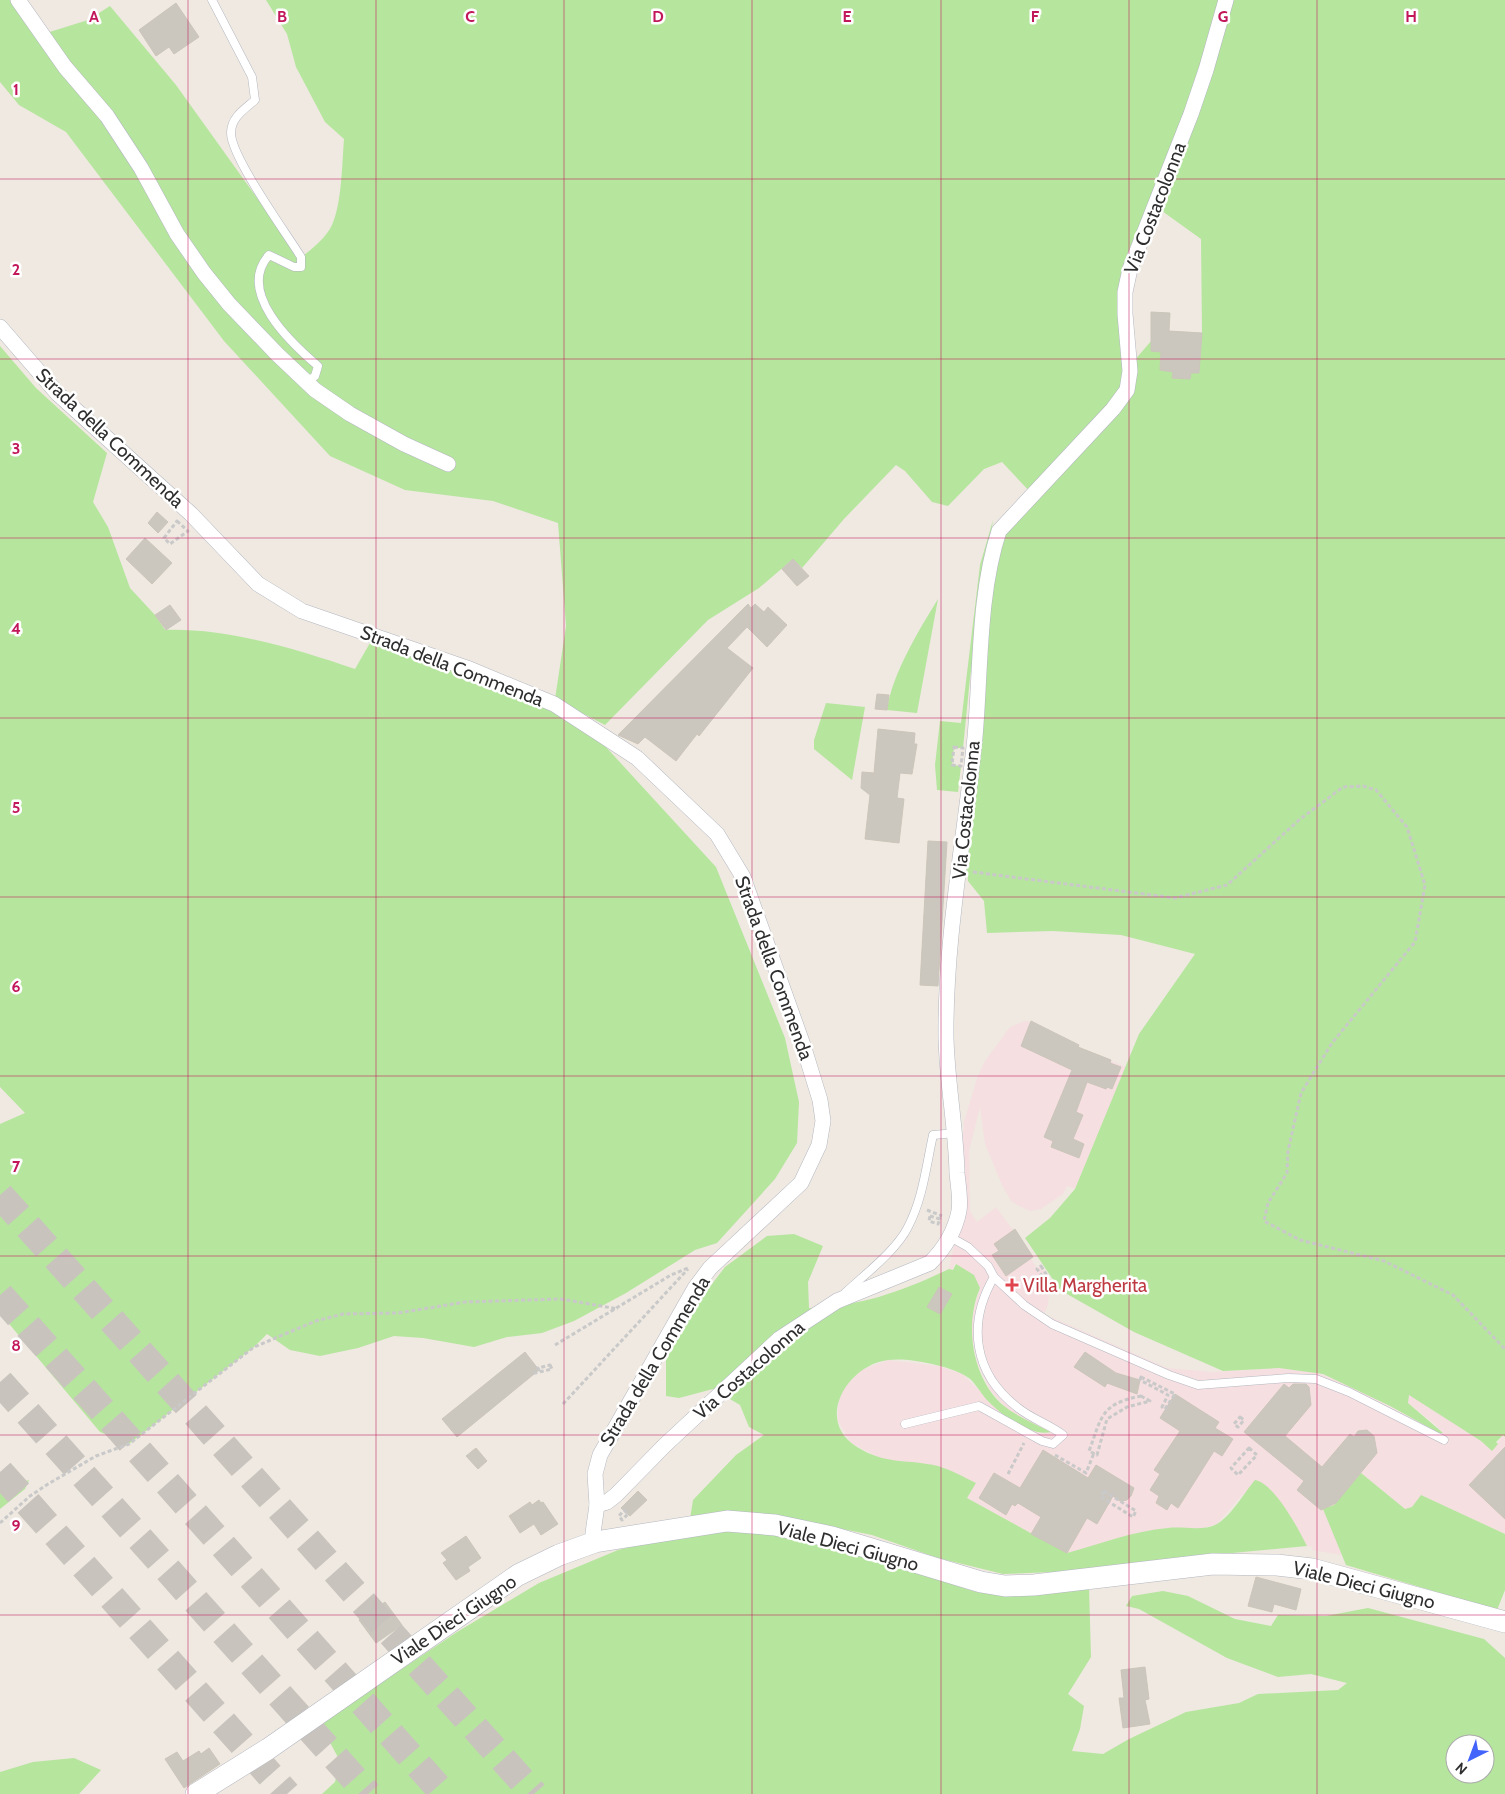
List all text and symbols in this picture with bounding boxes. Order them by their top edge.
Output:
text: A [89,7,99,26]
text: B [277,7,287,26]
text: C [465,7,475,26]
text: D [652,7,664,26]
text: E [842,7,852,26]
text: F [1031,7,1040,26]
text: G [1218,7,1228,26]
text: H [1405,7,1417,26]
text: 1 [13,80,19,99]
street label: Via Costacolonna [1119,139,1191,277]
text: 2 [12,260,20,279]
street label: Strada della Commenda [31,363,189,513]
text: 3 [12,439,20,458]
text: 4 [11,619,21,638]
street label: Strada della Commenda [357,620,547,712]
street label: Via Costacolonna [947,740,985,880]
text: 5 [12,798,20,817]
street label: Strada della Commenda [730,873,818,1063]
text: 6 [12,977,21,996]
text: 7 [12,1157,21,1176]
street label: Strada della Commenda [595,1272,715,1450]
place label: Villa Margherita [1023,1274,1147,1297]
marker: Villa Margherita [1005,1278,1019,1292]
street label: Via Costacolonna [689,1316,809,1424]
text: 8 [11,1336,21,1355]
text: 9 [12,1516,21,1535]
street label: Viale Dieci Giugno [775,1516,921,1576]
street label: Viale Dieci Giugno [1291,1556,1437,1614]
street label: Viale Dieci Giugno [387,1570,521,1670]
north arrow [1445,1734,1495,1784]
text: N [1452,1759,1471,1779]

